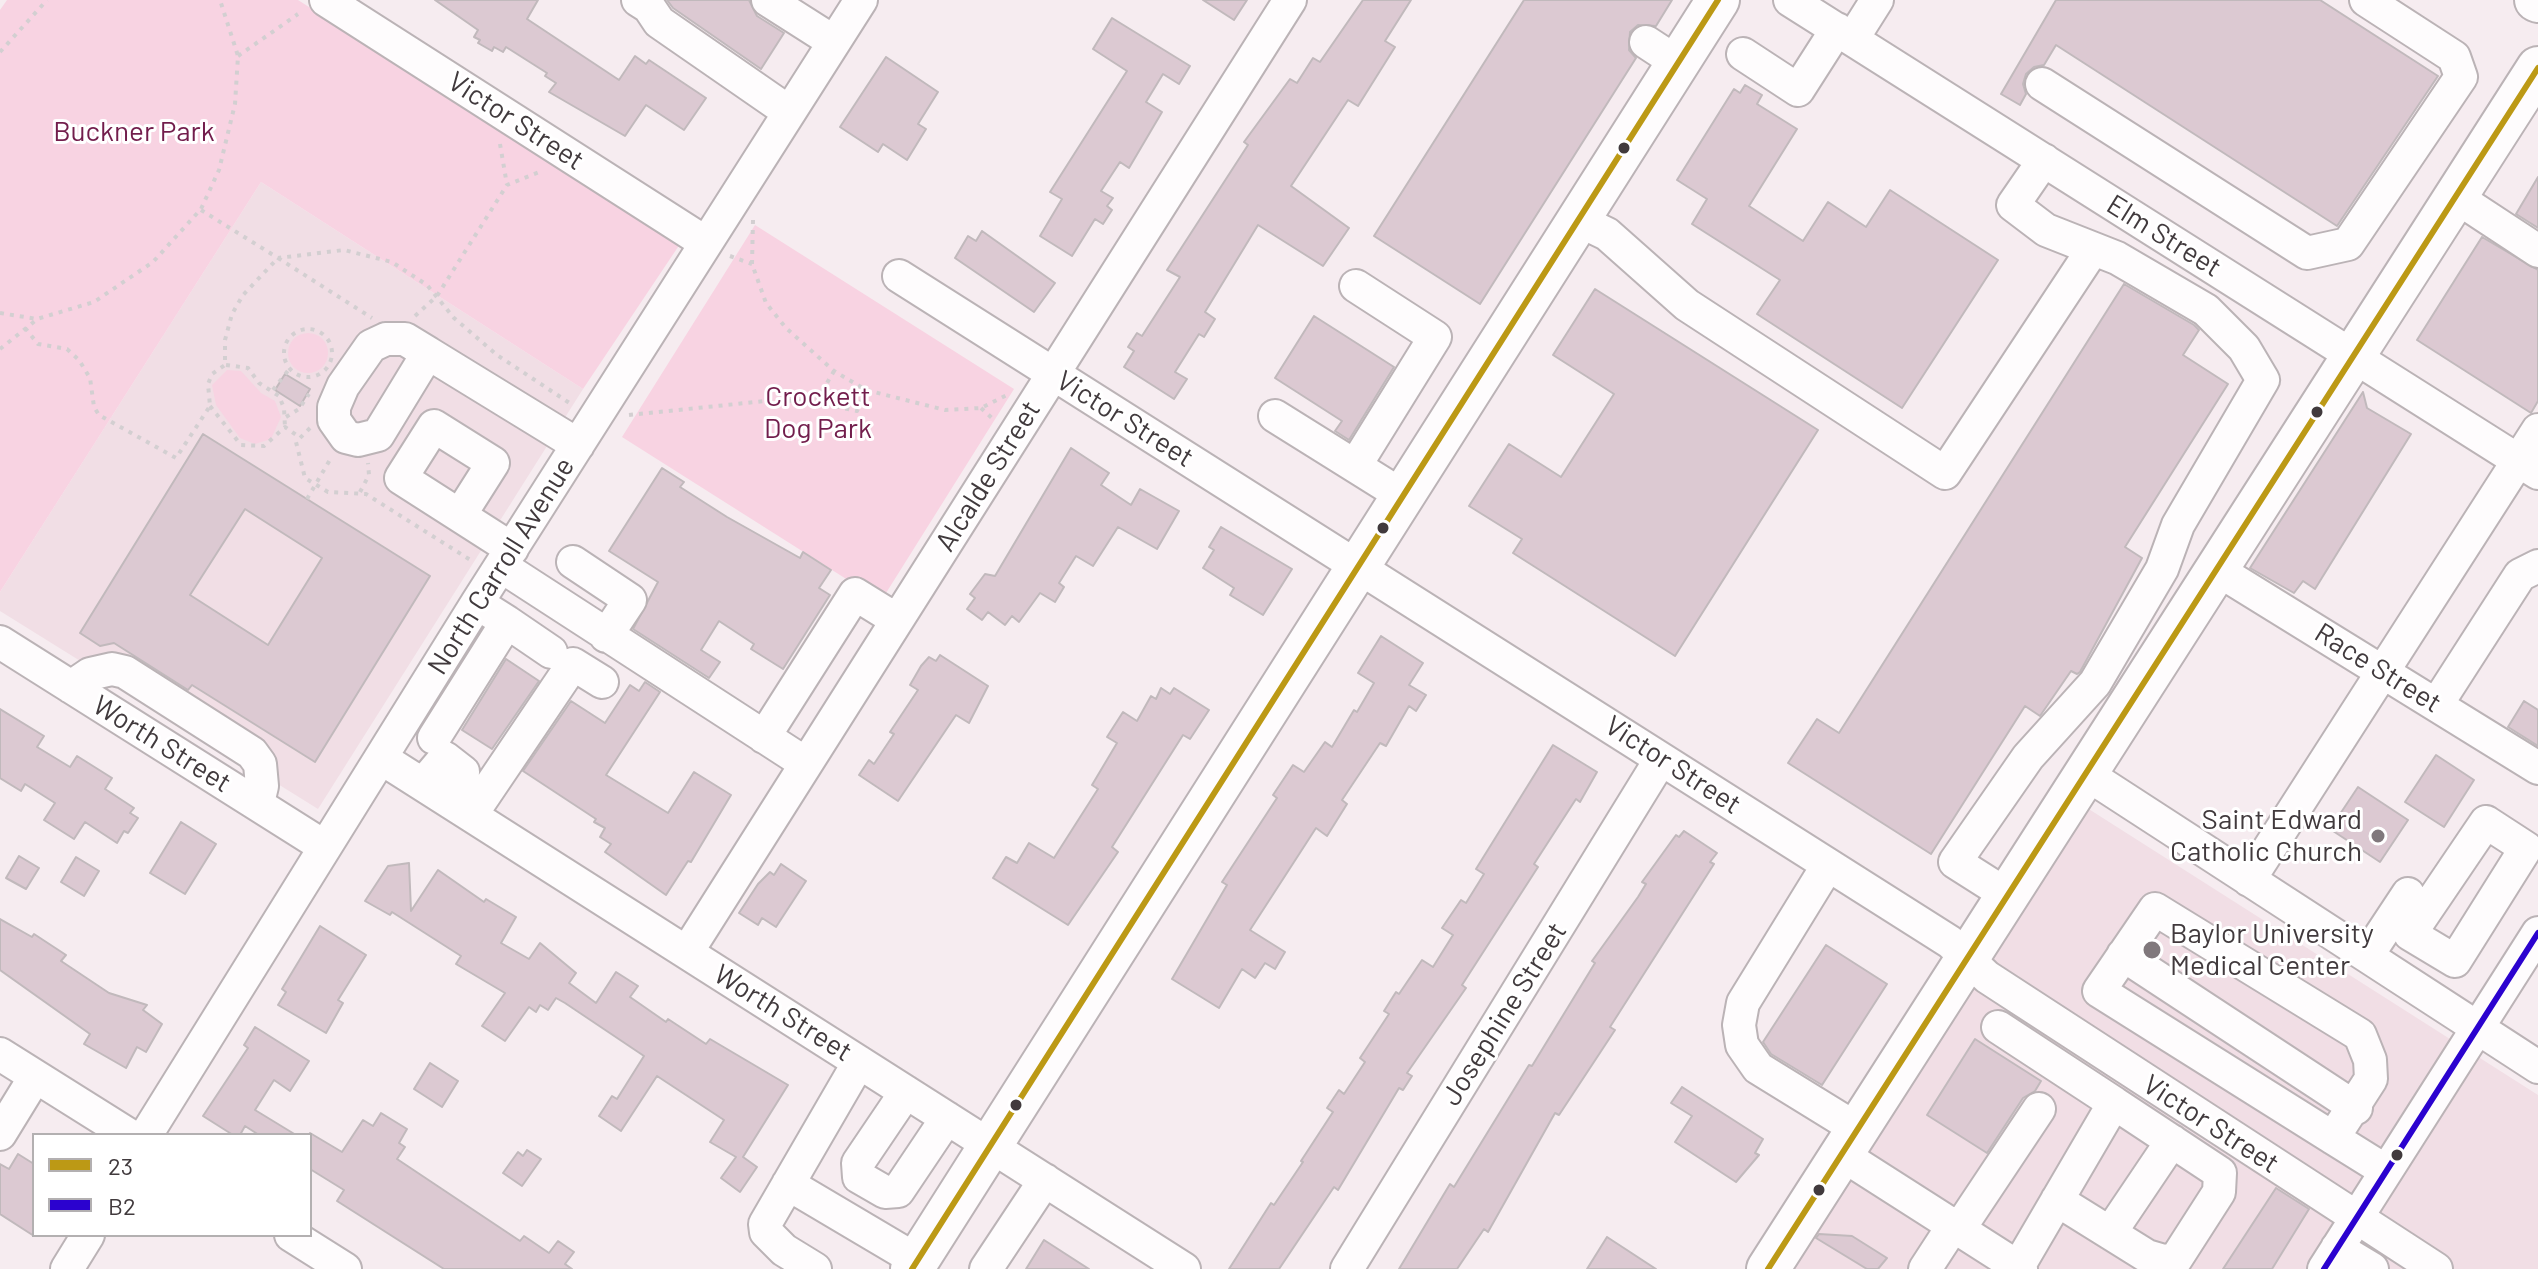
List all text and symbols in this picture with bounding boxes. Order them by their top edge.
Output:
street label: Victor Street [442,65,590,177]
park label: Buckner Park [53,115,215,149]
unlabelled marker [1616,140,1632,156]
street label: Elm Street [2101,188,2227,284]
street label: Victor Street [1050,364,1200,474]
park label: Crockett Dog Park [764,380,872,446]
street label: Alcalde Street [928,395,1048,557]
unlabelled marker [2309,404,2325,420]
street label: North Carroll Avenue [421,451,581,681]
unlabelled marker [1375,520,1391,536]
street label: Race Street [2309,616,2447,720]
street label: Worth Street [87,688,237,800]
street label: Victor Street [1599,709,1747,821]
place label: Saint Edward Catholic Church [2170,803,2362,869]
marker: Saint Edward Catholic Church [2369,827,2387,845]
street label: Josephine Street [1434,916,1574,1112]
place label: Baylor University Medical Center [2170,917,2374,983]
marker: Baylor University Medical Center [2141,939,2163,961]
street label: Worth Street [708,957,858,1069]
street label: Victor Street [2137,1068,2285,1180]
unlabelled marker [1008,1097,1024,1113]
legend [32,1133,312,1237]
unlabelled marker [2389,1147,2405,1163]
text: 23 [108,1151,133,1180]
unlabelled marker [1811,1182,1827,1198]
text: B2 [108,1191,136,1220]

